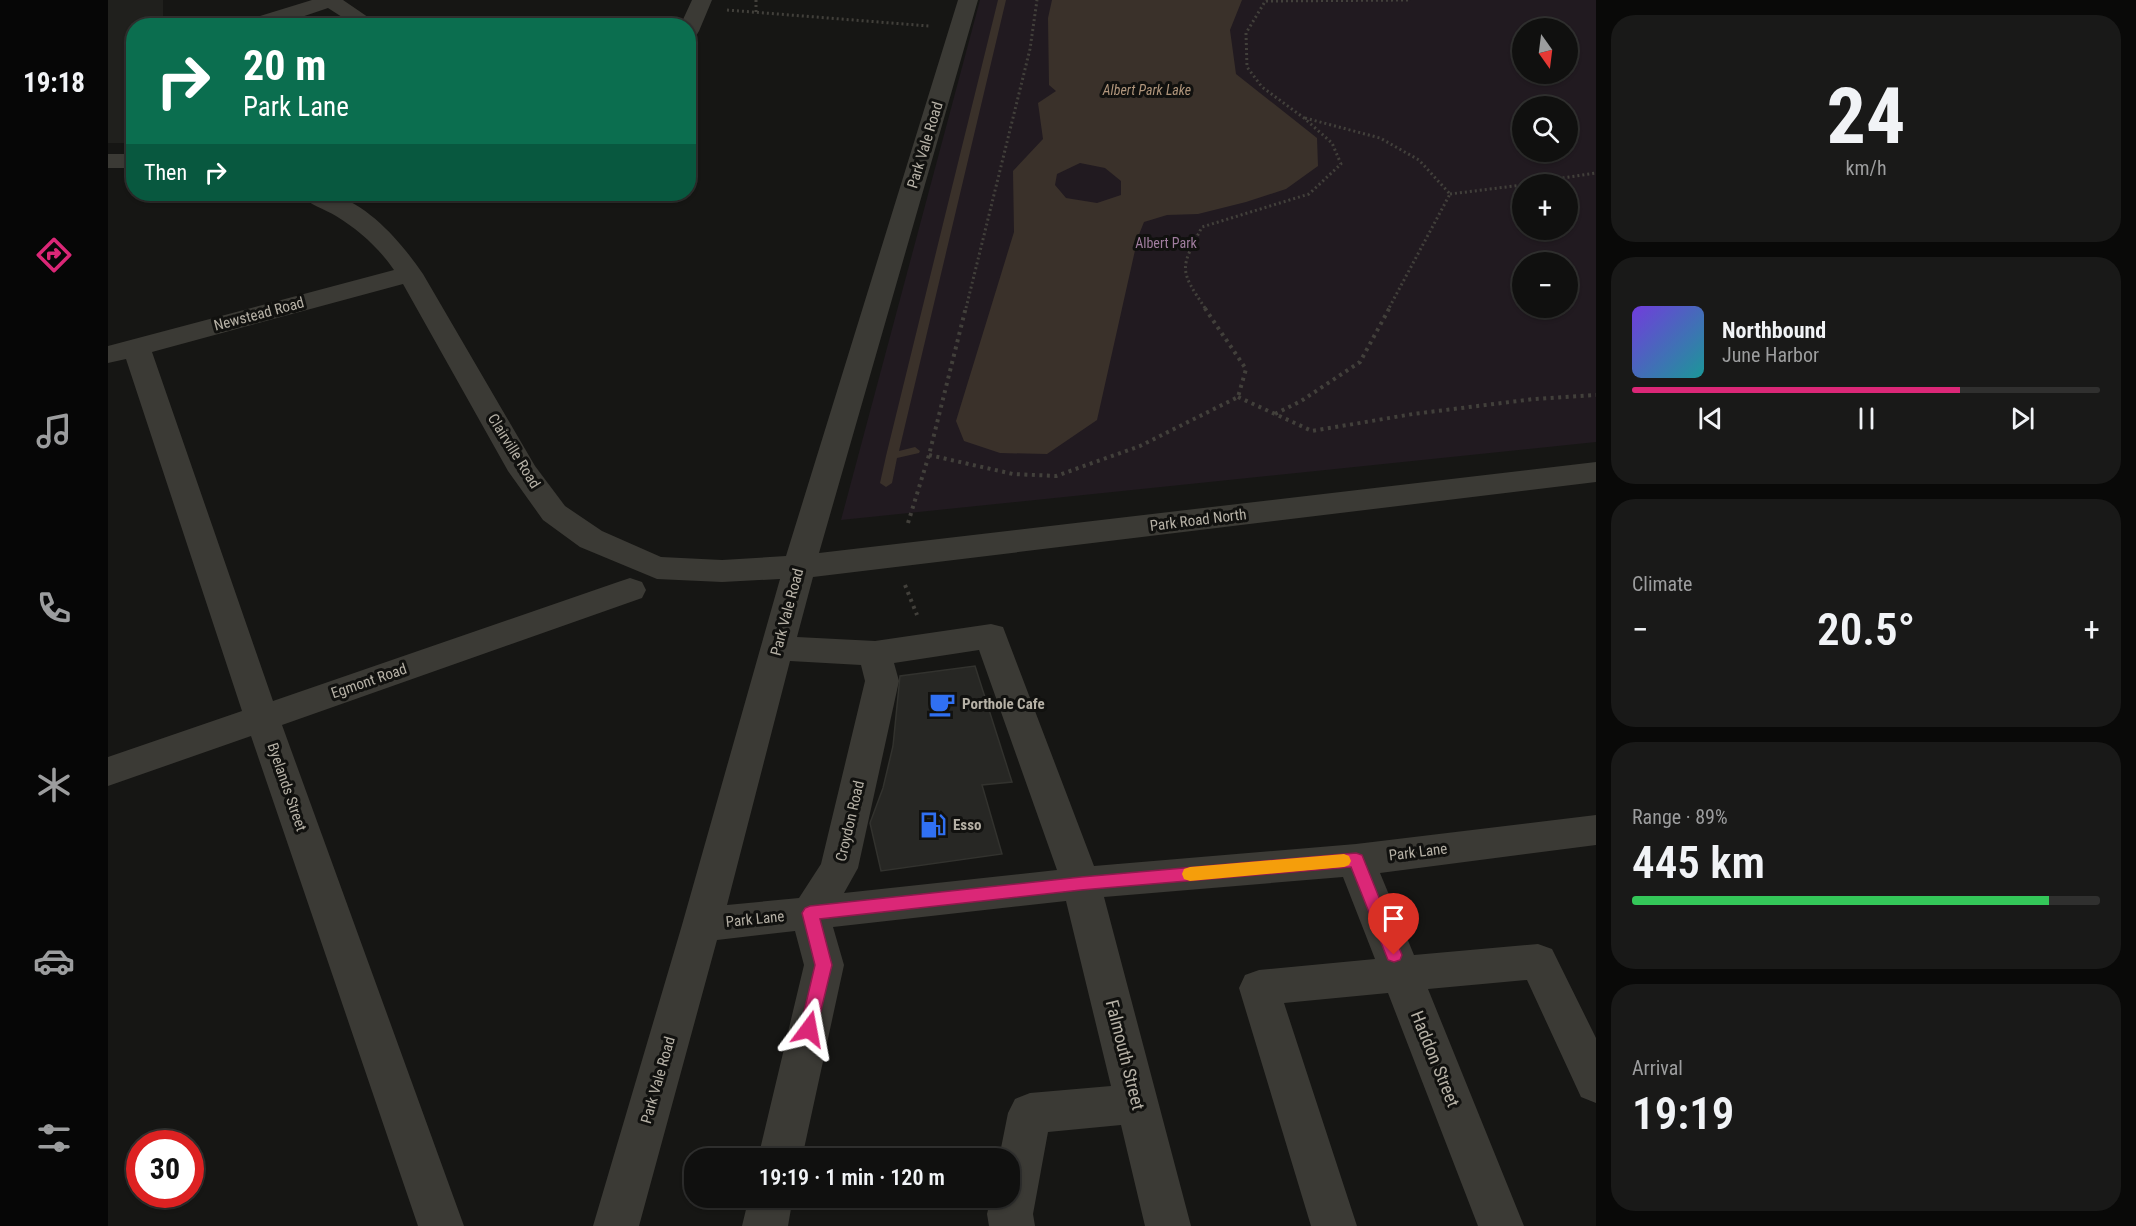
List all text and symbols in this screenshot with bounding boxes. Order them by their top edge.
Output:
north arrow [1512,18,1578,84]
map controls [1512,18,1578,318]
text: 20 m [243,41,326,90]
icon: right [144,42,222,120]
text: 19:18 [23,67,85,99]
text: 24 [1827,71,1905,162]
water label: Albert Park Lake [1102,82,1191,98]
text: Park Lane [243,91,349,123]
button: search [1512,96,1578,162]
street label: Park Vale Road [903,100,947,190]
icon: right [199,156,232,189]
text: km/h [1845,156,1887,180]
text: Then [144,160,187,185]
button: + [1512,174,1578,240]
icon: directions [33,234,75,276]
park label: Albert Park [1135,235,1198,251]
button: − [1512,252,1578,318]
street label: Newstead Road [212,293,306,335]
text: Northbound [1722,318,1826,343]
text: June Harbor [1722,343,1819,367]
icon: previous [1694,402,1727,435]
icon: pause [1850,402,1883,435]
icon: next [2006,402,2039,435]
icon: music [33,410,75,452]
street label: Clairville Road [484,410,544,492]
street label: Park Road North [1149,505,1247,535]
street label: Park Vale Road [767,566,807,658]
text: Climate [1632,572,1692,596]
icon: phone [33,587,75,629]
text: 20.5° [1817,603,1915,656]
text: − [1632,610,1649,649]
text: + [2084,610,2100,649]
street label: Egmont Road [329,660,409,702]
cafe icon: Porthole Cafe [927,689,957,719]
place label: Porthole Cafe [962,695,1045,713]
street label: Byelands Street [263,741,311,833]
icon: climate [33,764,75,806]
street label: Croydon Road [832,779,868,863]
text: Range · 89% [1632,805,1728,829]
fuel station icon: Esso [918,810,948,840]
place label: Esso [953,816,981,834]
text: 445 km [1632,836,1765,889]
street label: Park Lane [1388,839,1448,865]
pin [1368,893,1419,955]
icon: arrive [1377,902,1410,935]
street label: Park Lane [725,907,785,931]
icon: car [33,940,75,982]
position arrow [777,997,841,1061]
street label: Falmouth Street [1102,998,1149,1112]
street label: Haddon Street [1407,1008,1464,1110]
street label: Park Vale Road [637,1035,679,1125]
text: Arrival [1632,1056,1683,1080]
text: 19:19 [1632,1087,1734,1140]
icon: filters [33,1117,75,1159]
speed limit sign: 30 [126,1130,204,1208]
text: 19:19 · 1 min · 120 m [759,1165,945,1190]

